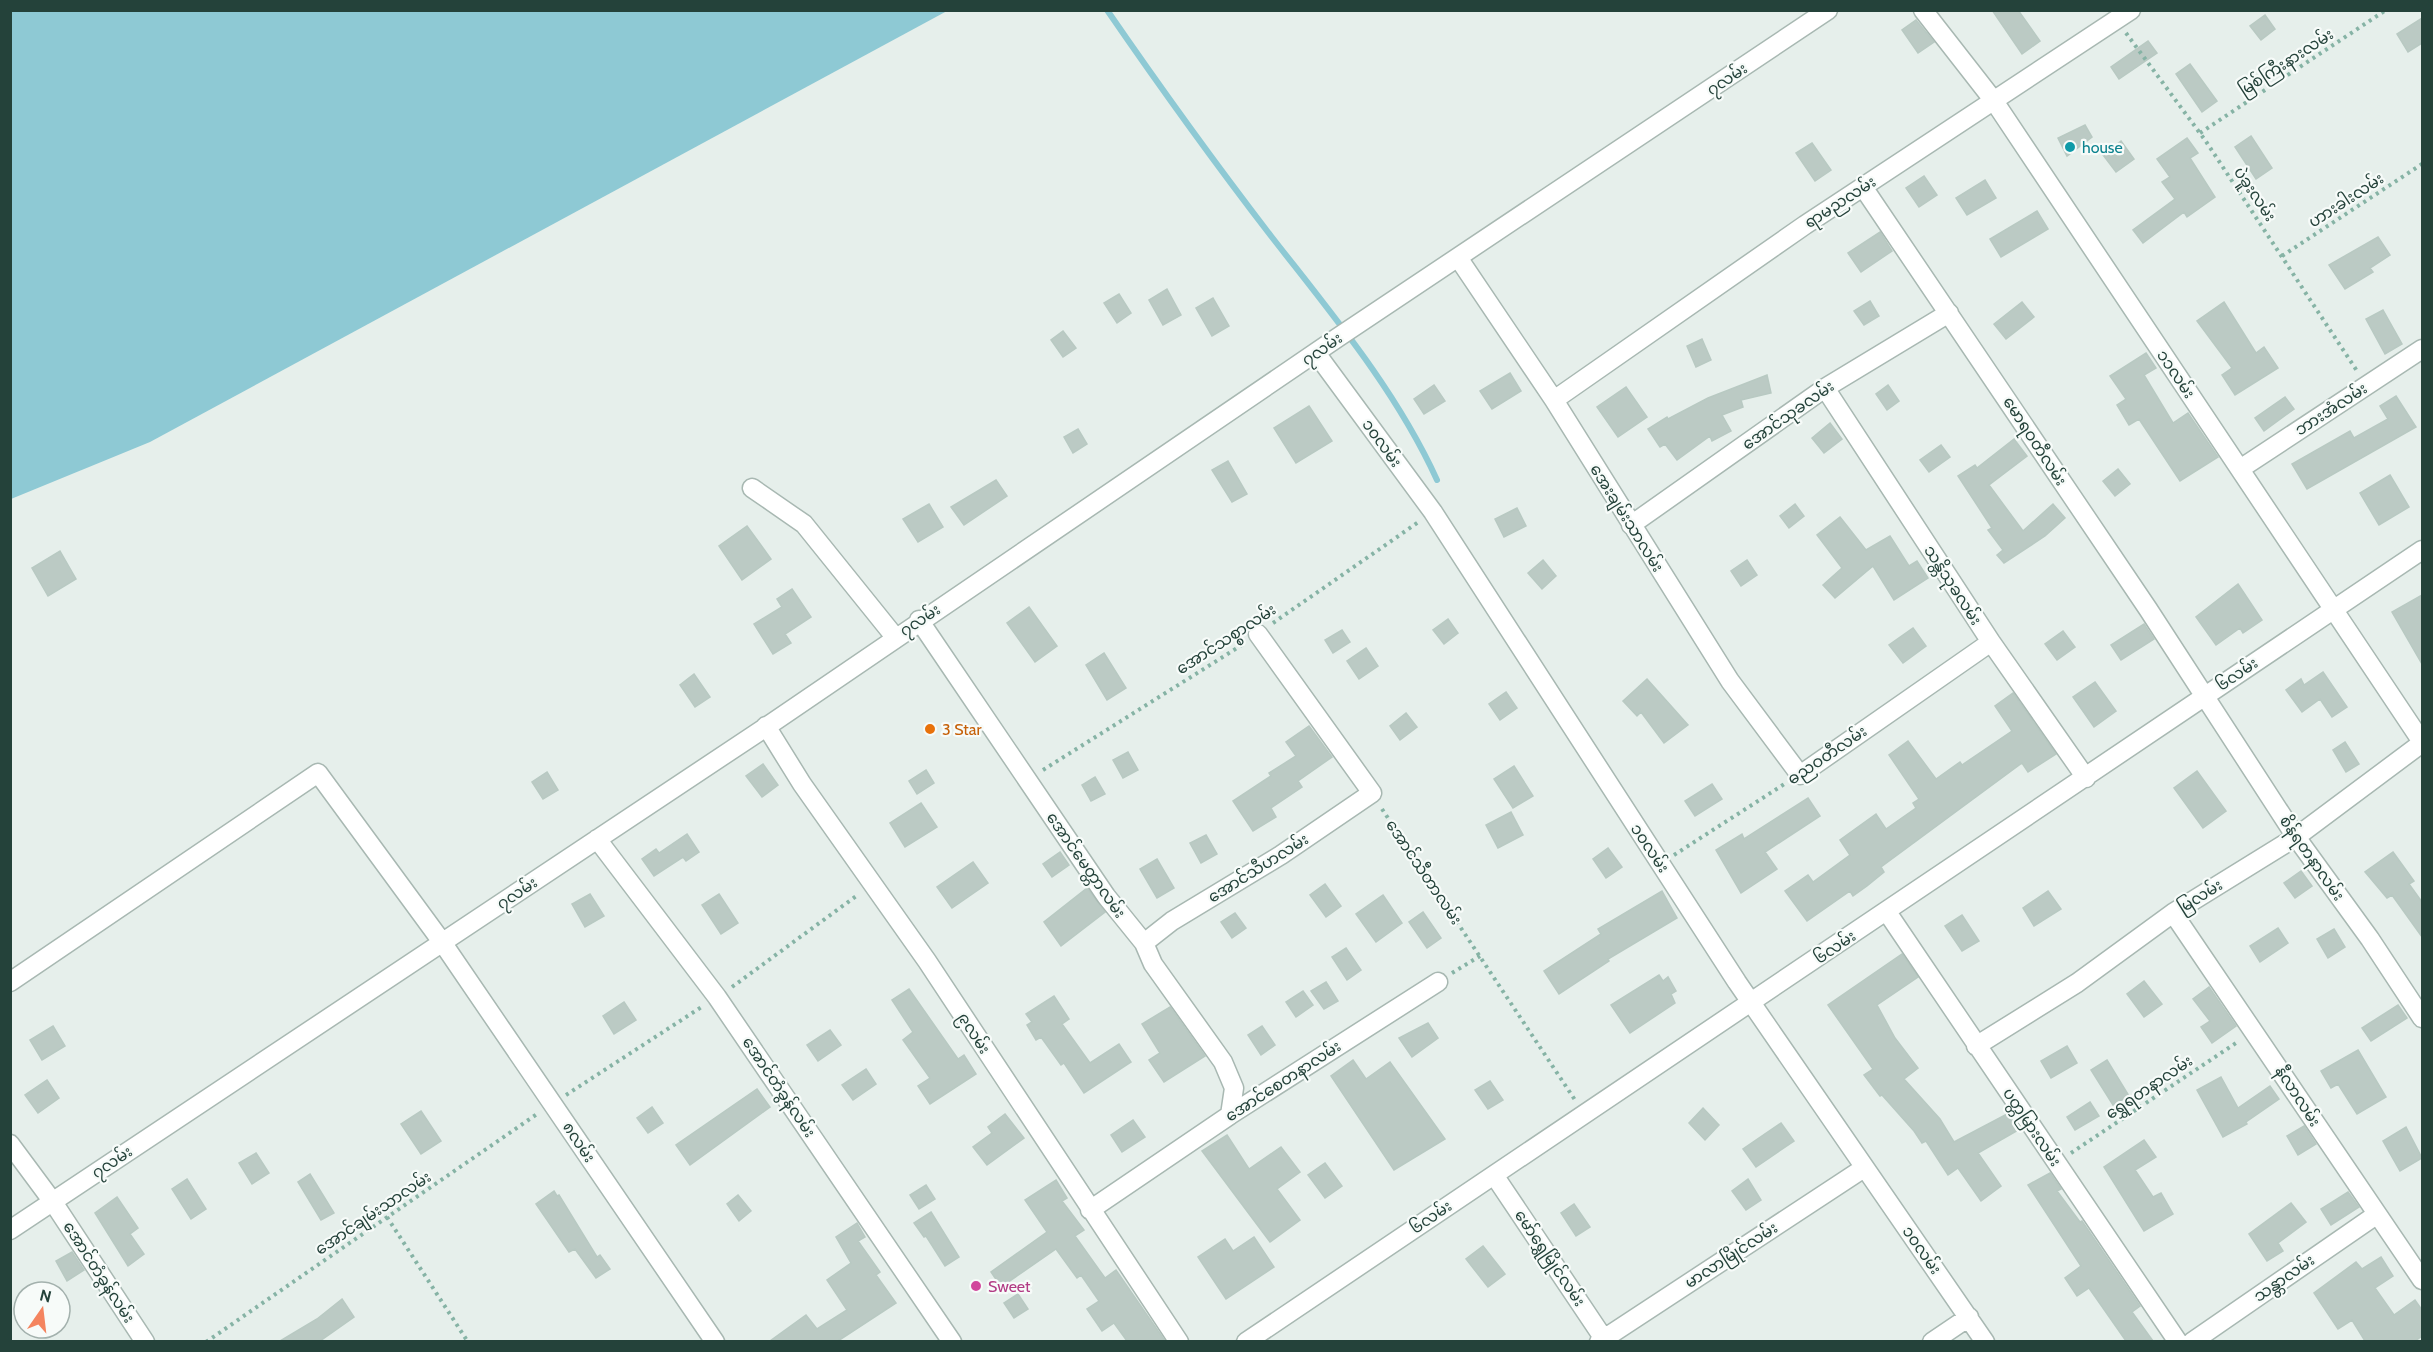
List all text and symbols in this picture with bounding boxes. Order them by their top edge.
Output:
street label: မြစ်ကြီးနားလမ်း [2234,23,2339,103]
street label: ၇လမ်း [1702,57,1753,103]
place label: house [2082,138,2123,157]
marker: house [2063,140,2077,154]
street label: ပဲခူးလမ်း [2226,162,2282,228]
street label: ဟားခါးလမ်း [2304,167,2387,231]
street label: ရာမညလမ်း [1800,170,1881,235]
street label: ၇လမ်း [1297,327,1348,373]
street label: ၁၁လမ်း [2153,345,2201,402]
street label: အောင်သုခလမ်း [1737,375,1840,458]
street label: ဘားအံလမ်း [2290,377,2371,439]
street label: မောရဝတီလမ်း [1996,392,2072,491]
street label: ၁၀လမ်း [1358,414,1407,471]
street label: အေးချမ်းသာလမ်း [1583,460,1669,578]
street label: သန္တိသုခလမ်း [1916,540,1988,631]
street label: ၇လမ်း [895,598,946,644]
street label: အောင်သစ္စာလမ်း [1171,598,1282,682]
street label: ၆လမ်း [2212,652,2261,695]
place label: 3 Star [942,720,982,739]
street label: ဓညဝတီလမ်း [1783,720,1873,792]
marker: 3 Star [923,722,937,736]
street label: အောင်မေတ္တာလမ်း [1039,807,1131,924]
street label: စိန်ရတနာလမ်း [2272,811,2350,907]
street label: အောင်သီတာလမ်း [1382,815,1468,928]
street label: ၁၀လမ်း [1627,819,1675,876]
street label: အောင်သီဟလမ်း [1203,828,1312,907]
street label: ၇လမ်း [492,871,543,917]
street label: မြလမ်း [2173,873,2228,920]
street label: ၆လမ်း [1810,925,1859,968]
street label: ၉လမ်း [950,1007,996,1060]
street label: အောင်တံခွန်လမ်း [735,1032,821,1143]
street label: အောင်စေတနာလမ်း [1221,1035,1347,1129]
street label: ရွှေရတနာလမ်း [2101,1049,2198,1126]
street label: နီလာလမ်း [2268,1061,2326,1132]
street label: ပတ္တမြားလမ်း [1996,1083,2067,1172]
street label: ၈လမ်း [559,1117,601,1166]
street label: ၇လမ်း [87,1140,138,1186]
street label: အောင်ချမ်းသာလမ်း [310,1166,437,1262]
street label: ၆လမ်း [1406,1195,1455,1238]
street label: မော်ရွှေမြိုင်လမ်း [1507,1205,1591,1312]
street label: မာလာမြိုင်လမ်း [1680,1216,1783,1295]
street label: အောင်တံခွန်လမ်း [56,1217,140,1328]
street label: ၁၀လမ်း [1899,1221,1947,1278]
street label: သန္တာလမ်း [2249,1249,2320,1309]
place label: Sweet [988,1277,1031,1296]
marker: Sweet [969,1279,983,1293]
north arrow [12,1280,72,1340]
text: N [38,1285,53,1307]

